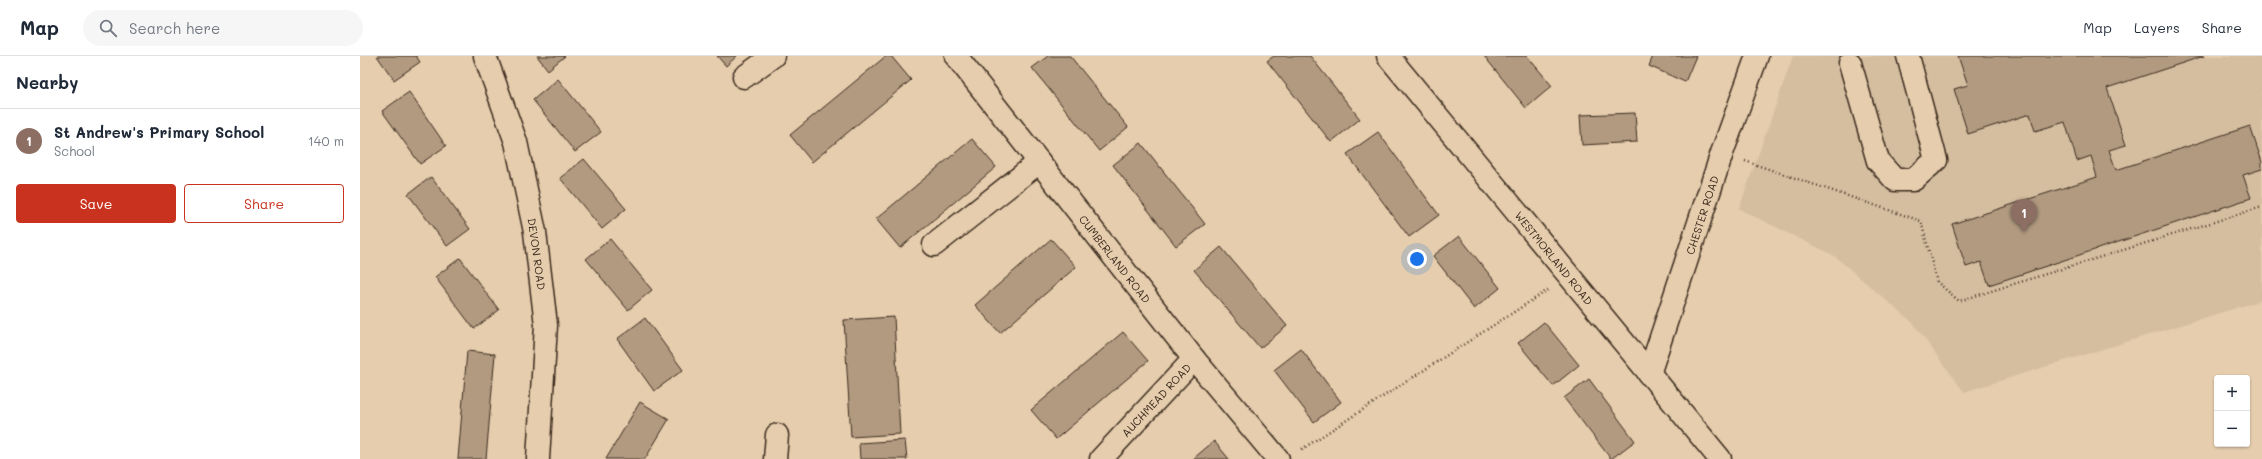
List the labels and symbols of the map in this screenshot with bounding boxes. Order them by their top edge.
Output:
street label: CHESTER ROAD [1682,174,1722,256]
pin: 1 [2011,199,2037,232]
street label: WESTMORLAND ROAD [1512,208,1596,308]
street label: CUMBERLAND ROAD [1076,212,1154,306]
street label: DEVON ROAD [525,217,549,291]
your location [1407,249,1427,269]
street label: AUCHMEAD ROAD [1118,360,1194,440]

